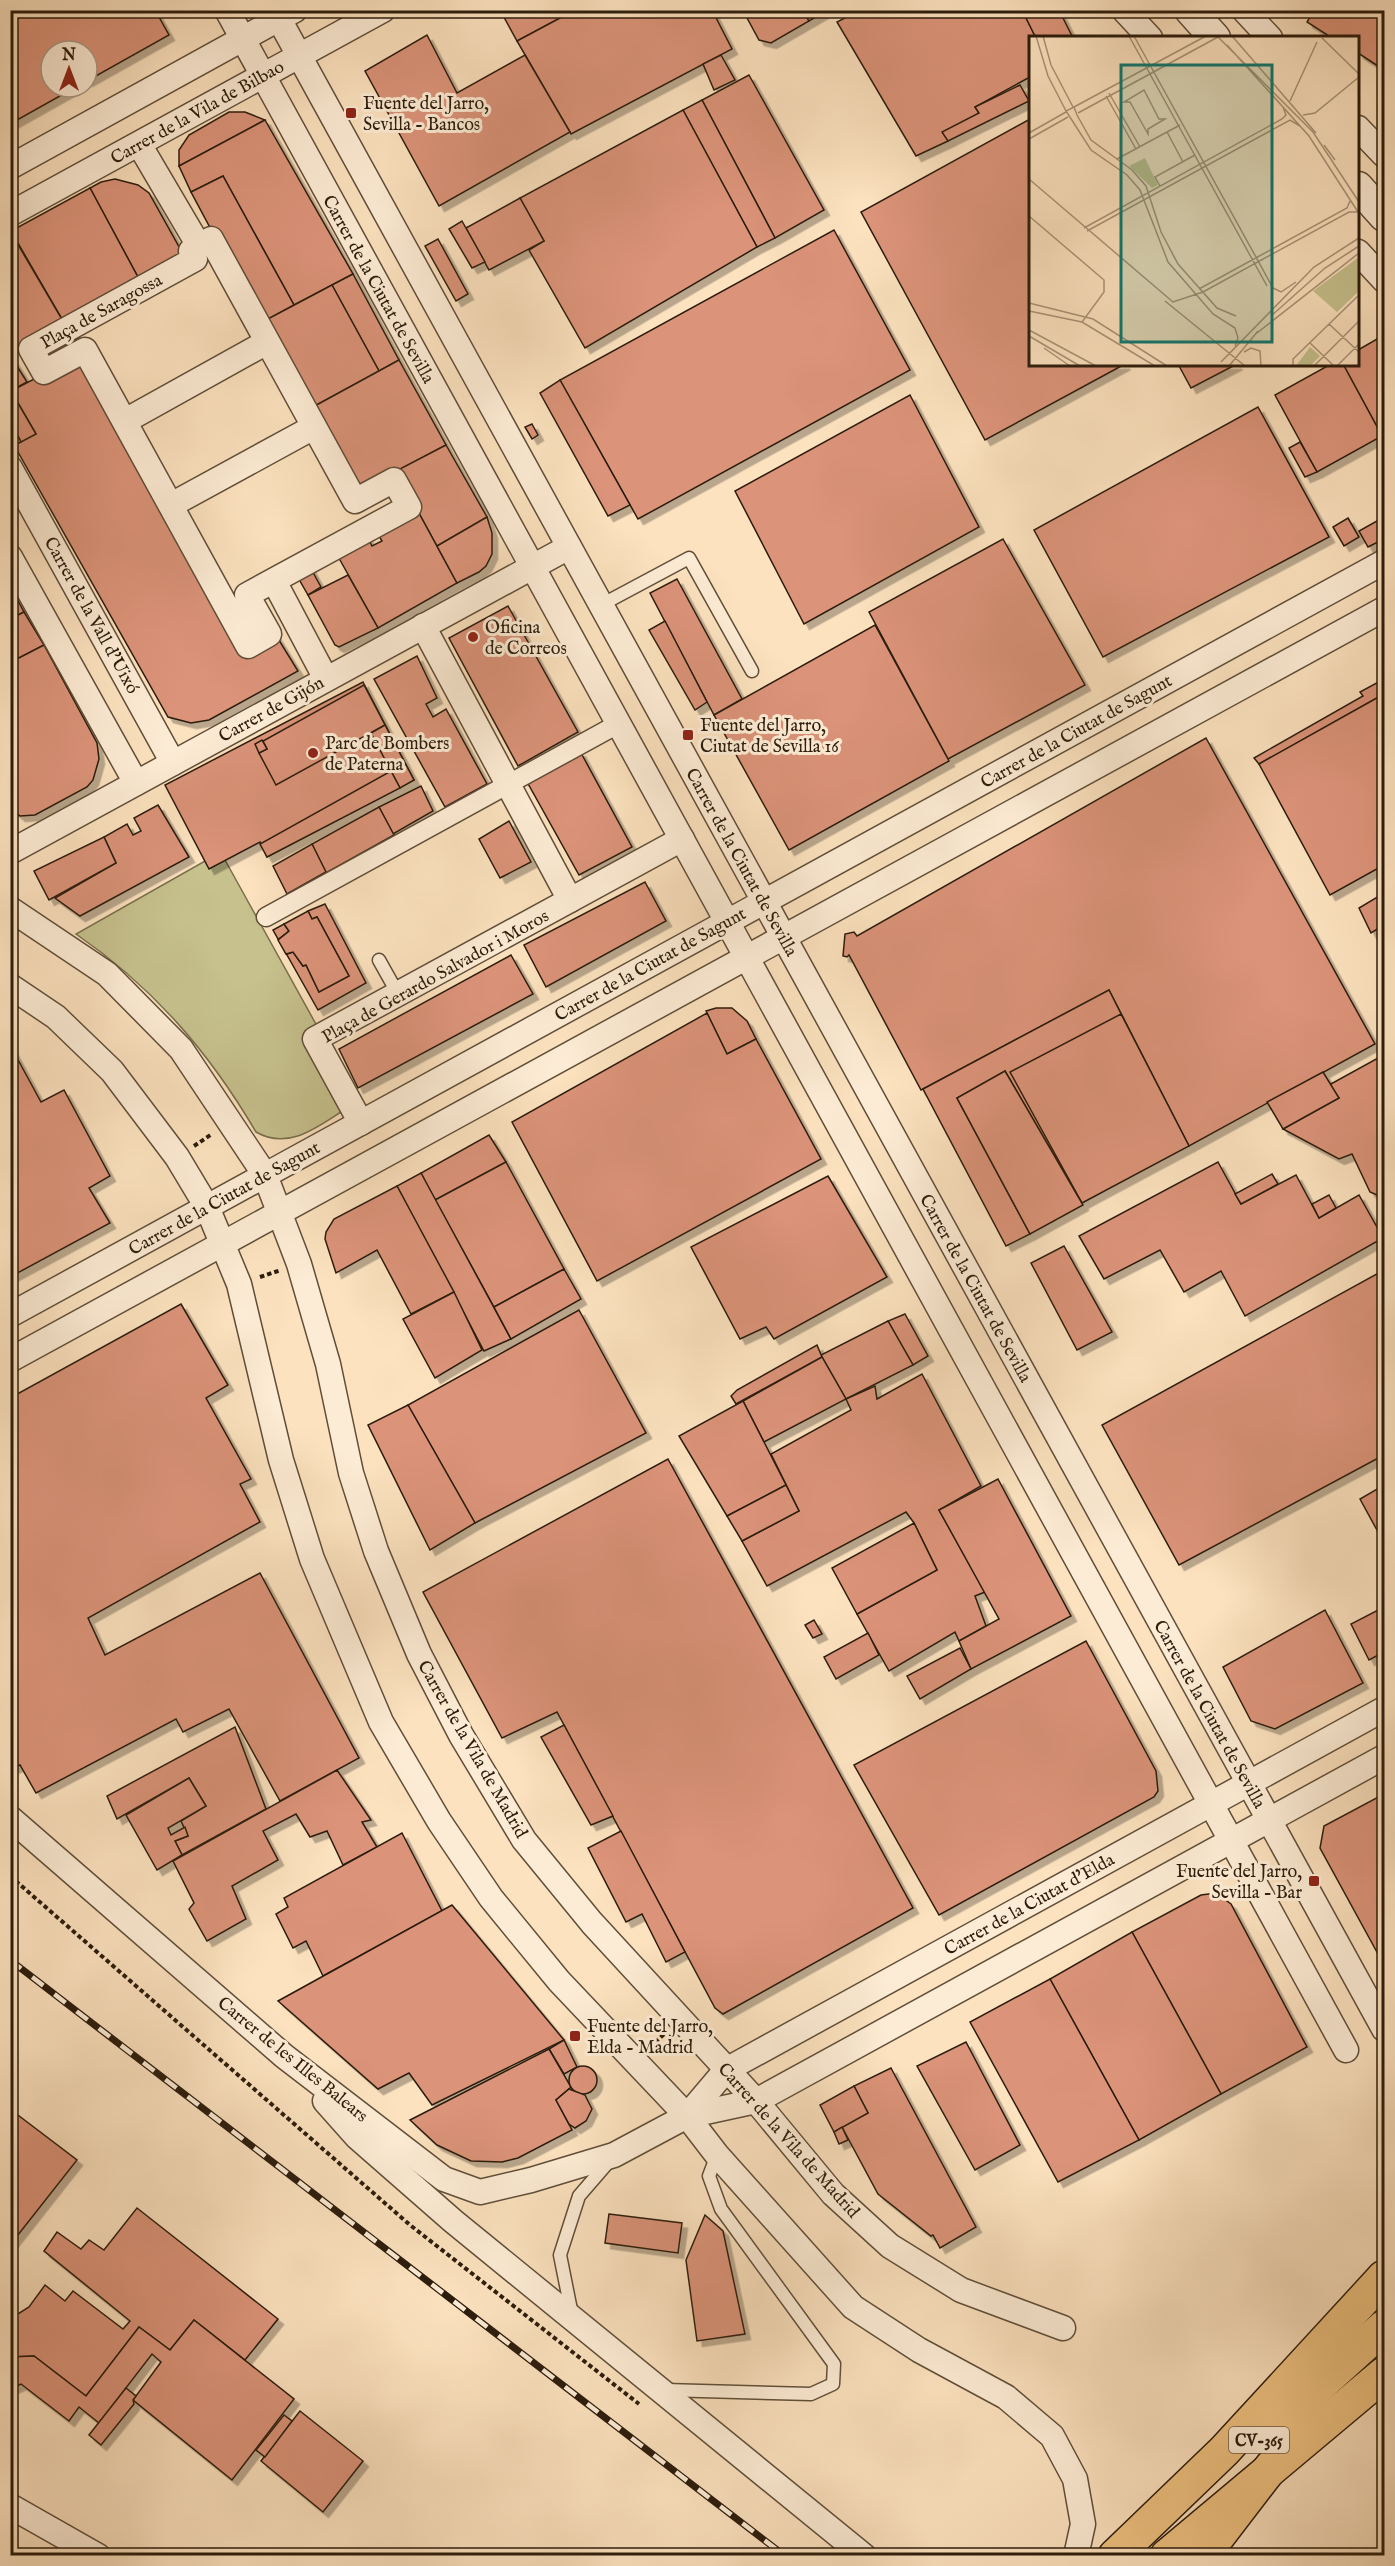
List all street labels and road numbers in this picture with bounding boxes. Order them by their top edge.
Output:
street label: Carrer de la Vila de Bilbao [107,56,289,171]
street label: Carrer de la Ciutat de Sevilla [316,192,439,388]
street label: Plaça de Saragossa [37,269,167,355]
street label: Carrer de la Vall d'Uixó [38,533,144,699]
street label: Carrer de la Ciutat de Sagunt [977,670,1177,795]
street label: Carrer de Gijón [215,672,329,749]
street label: Carrer de la Ciutat de Sevilla [679,765,802,961]
street label: Carrer de la Ciutat de Sagunt [551,903,751,1028]
street label: Plaça de Gerardo Salvador i Moros [318,905,553,1049]
street label: Carrer de la Ciutat de Sagunt [125,1137,325,1262]
street label: Carrer de la Ciutat de Sevilla [913,1191,1036,1387]
street label: Carrer de la Ciutat de Sevilla [1147,1617,1270,1813]
street label: Carrer de la Vila de Madrid [411,1657,532,1843]
street label: Carrer de la Ciutat d'Elda [941,1849,1119,1962]
street label: Carrer de les Illes Balears [212,1992,372,2128]
street label: Carrer de la Vila de Madrid [712,2058,864,2224]
road number: CV-365 [1229,2427,1289,2453]

